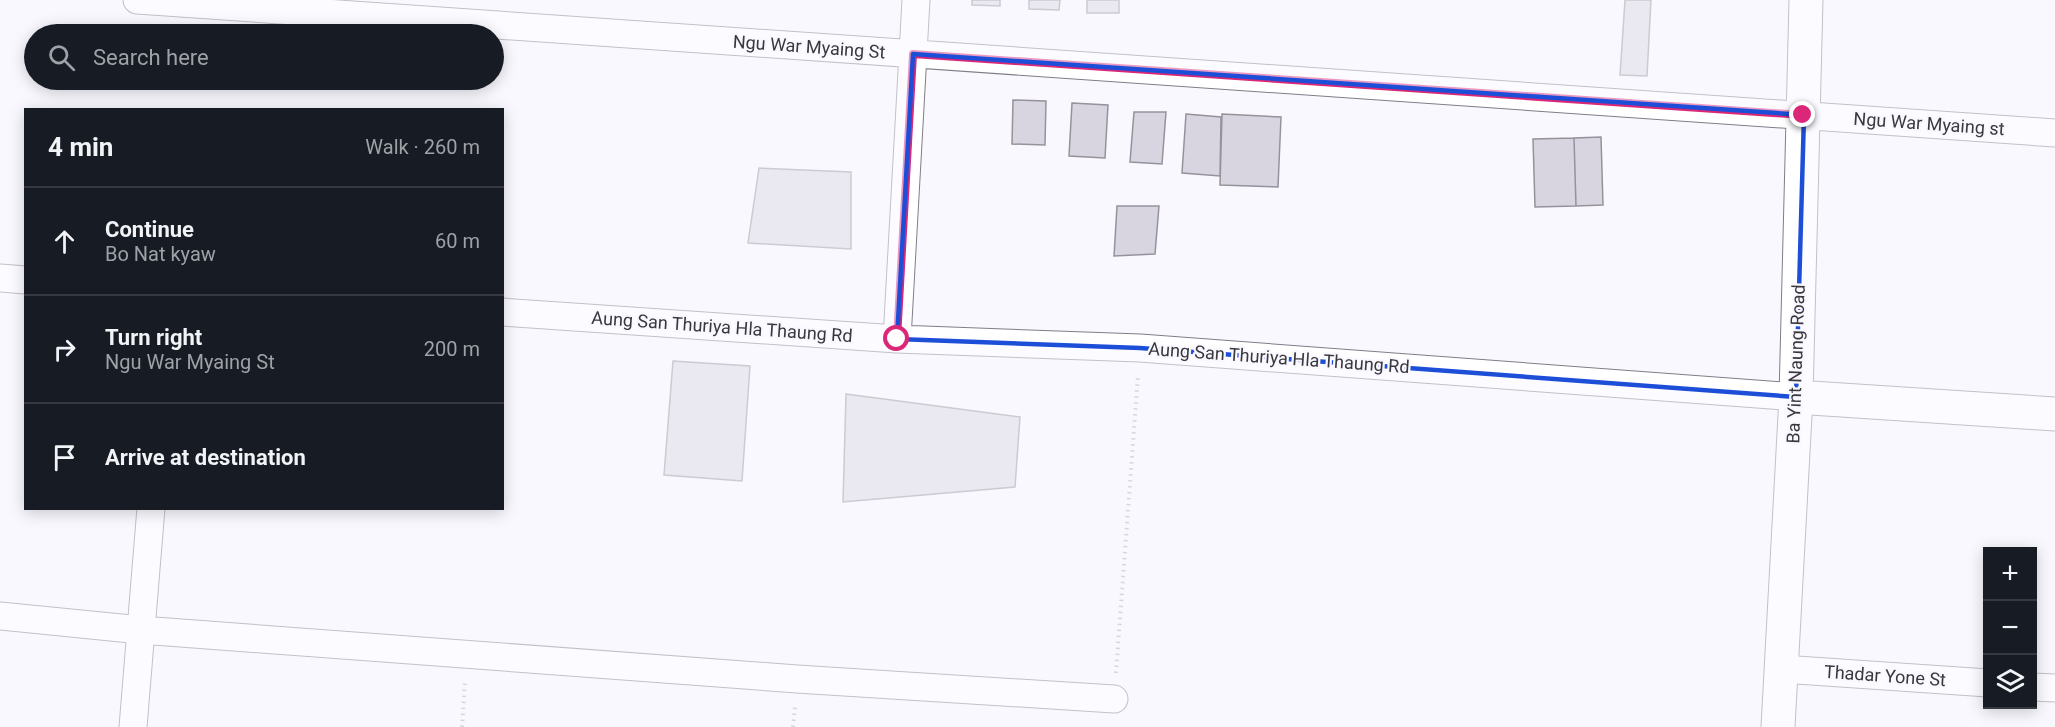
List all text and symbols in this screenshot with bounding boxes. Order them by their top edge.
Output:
search box [24,24,504,90]
street label: Ngu War Myaing St [732,31,886,62]
icon: search [45,41,78,74]
text: Search here [93,45,209,70]
route end [1789,101,1815,127]
street label: Ngu War Myaing st [1853,108,2005,139]
text: 4 min [48,132,113,162]
text: Walk · 260 m [365,135,480,159]
text: Continue [105,217,194,242]
icon: ahead [48,225,81,258]
text: 60 m [435,229,480,253]
text: Bo Nat kyaw [105,242,216,266]
street label: Ba Yint Naung Road [1782,284,1809,444]
street label: Aung San Thuriya Hla Thaung Rd [591,307,853,346]
text: Turn right [105,325,202,350]
route start [883,325,909,351]
icon: right [48,333,81,366]
text: 200 m [424,337,480,361]
street label: Aung San Thuriya Hla Thaung Rd [1148,338,1410,377]
text: Ngu War Myaing St [105,350,275,374]
icon: arrive [48,441,81,474]
text: Arrive at destination [105,445,306,470]
map controls [1983,547,2037,709]
button: + [1983,547,2037,601]
button: − [1983,601,2037,655]
button: layers [1983,655,2037,709]
street label: Thadar Yone St [1823,661,1947,690]

